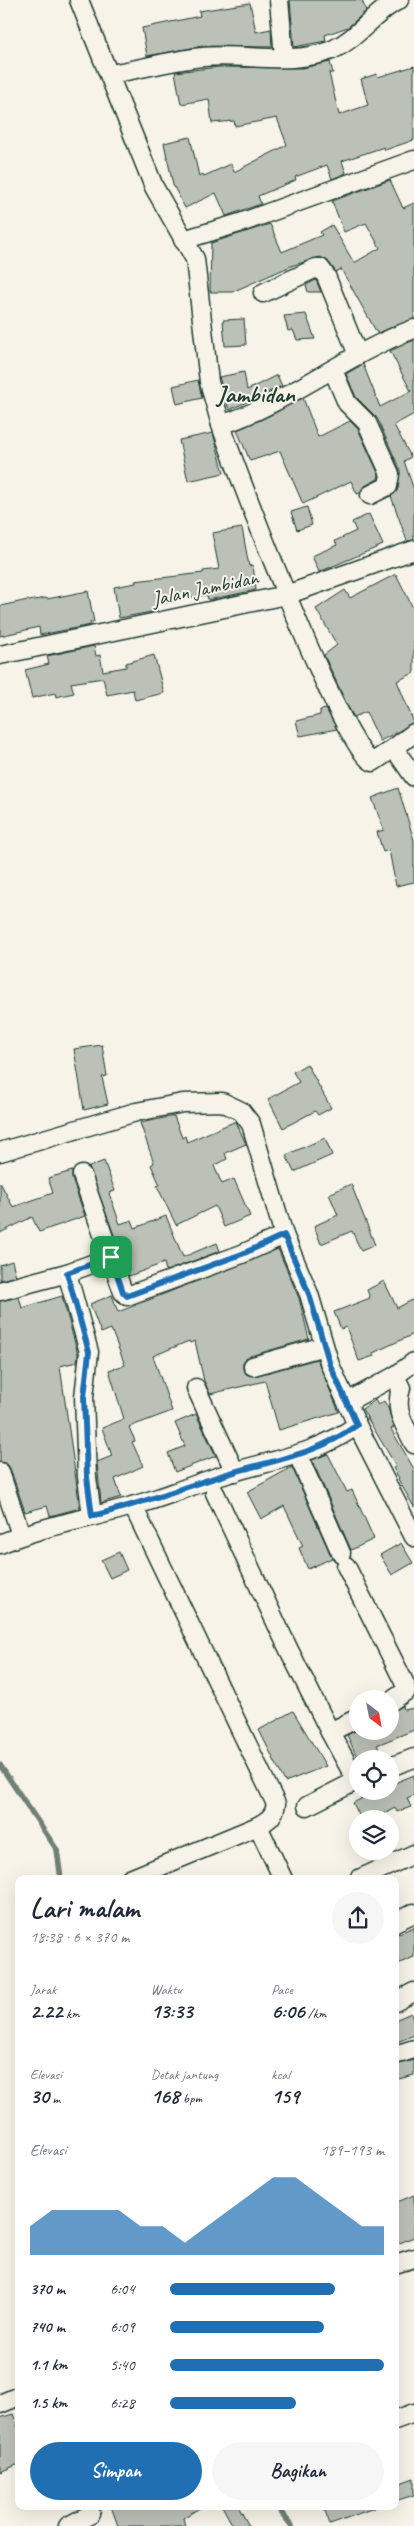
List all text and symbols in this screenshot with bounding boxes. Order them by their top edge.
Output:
district label: Jambidan [215,379,296,409]
street label: Jalan Jambidan [149,564,262,612]
pin [90,1236,132,1278]
icon: arrive [97,1243,125,1271]
north arrow [349,1690,399,1740]
map controls [349,1690,399,1860]
button: locate [349,1750,399,1800]
button: layers [349,1810,399,1860]
text: Lari malam [30,1890,139,1925]
button: share [332,1892,384,1944]
text: 18:38 · 6 × 370 m [30,1927,129,1947]
text: Jarak [30,1981,56,1998]
text: Waktu [151,1981,182,1998]
text: Pace [271,1981,293,1998]
text: 2.22 [30,1998,63,2024]
text: 13:33 [151,1998,193,2024]
text: 6:06 [271,1998,305,2024]
text: km [63,2005,80,2022]
text: /km [305,2005,326,2022]
text: Elevasi [30,2066,62,2083]
text: Detak jantung [151,2066,218,2083]
text: kcal [271,2066,290,2083]
text: 30 [30,2083,49,2109]
text: 168 [151,2083,179,2109]
text: 159 [271,2083,299,2109]
text: m [49,2090,60,2107]
text: bpm [179,2090,202,2107]
text: Elevasi [30,2140,67,2160]
text: 189–193 m [321,2140,384,2160]
text: 370 m [30,2279,65,2299]
text: 6:04 [110,2279,135,2299]
text: 740 m [30,2317,65,2337]
text: 6:09 [110,2317,135,2337]
text: 1.1 km [30,2355,67,2375]
text: 5:40 [110,2355,135,2375]
text: 1.5 km [30,2393,67,2413]
text: 6:28 [110,2393,135,2413]
button: Simpan [30,2442,202,2500]
button: Bagikan [212,2442,384,2500]

